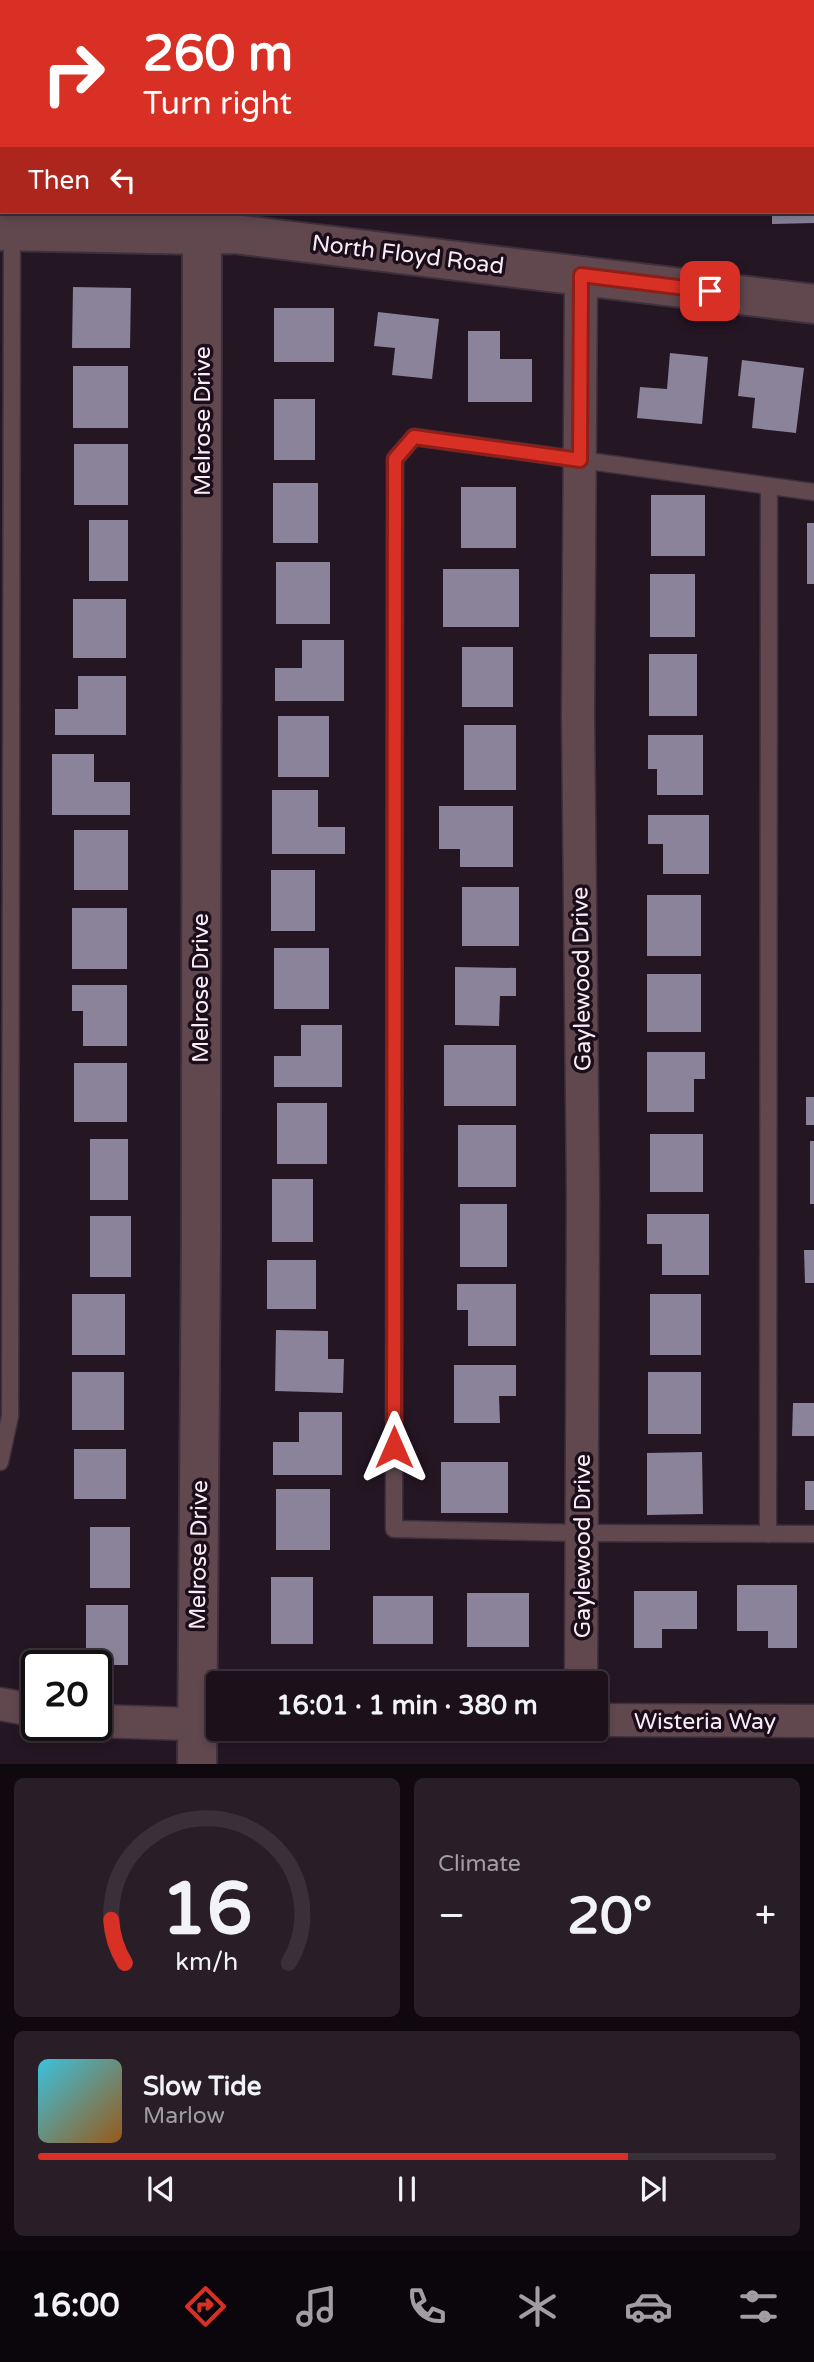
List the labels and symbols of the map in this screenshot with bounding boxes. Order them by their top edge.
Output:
street label: North Floyd Road [310,229,506,281]
pin [680,261,740,321]
street label: Melrose Drive [189,346,217,496]
street label: Gaylewood Drive [566,887,598,1071]
street label: Melrose Drive [187,913,215,1063]
position arrow [357,1410,431,1484]
street label: Gaylewood Drive [569,1454,597,1638]
street label: Melrose Drive [184,1480,214,1630]
speed limit sign: 20 [21,1650,112,1741]
street label: Wisteria Way [634,1708,776,1736]

